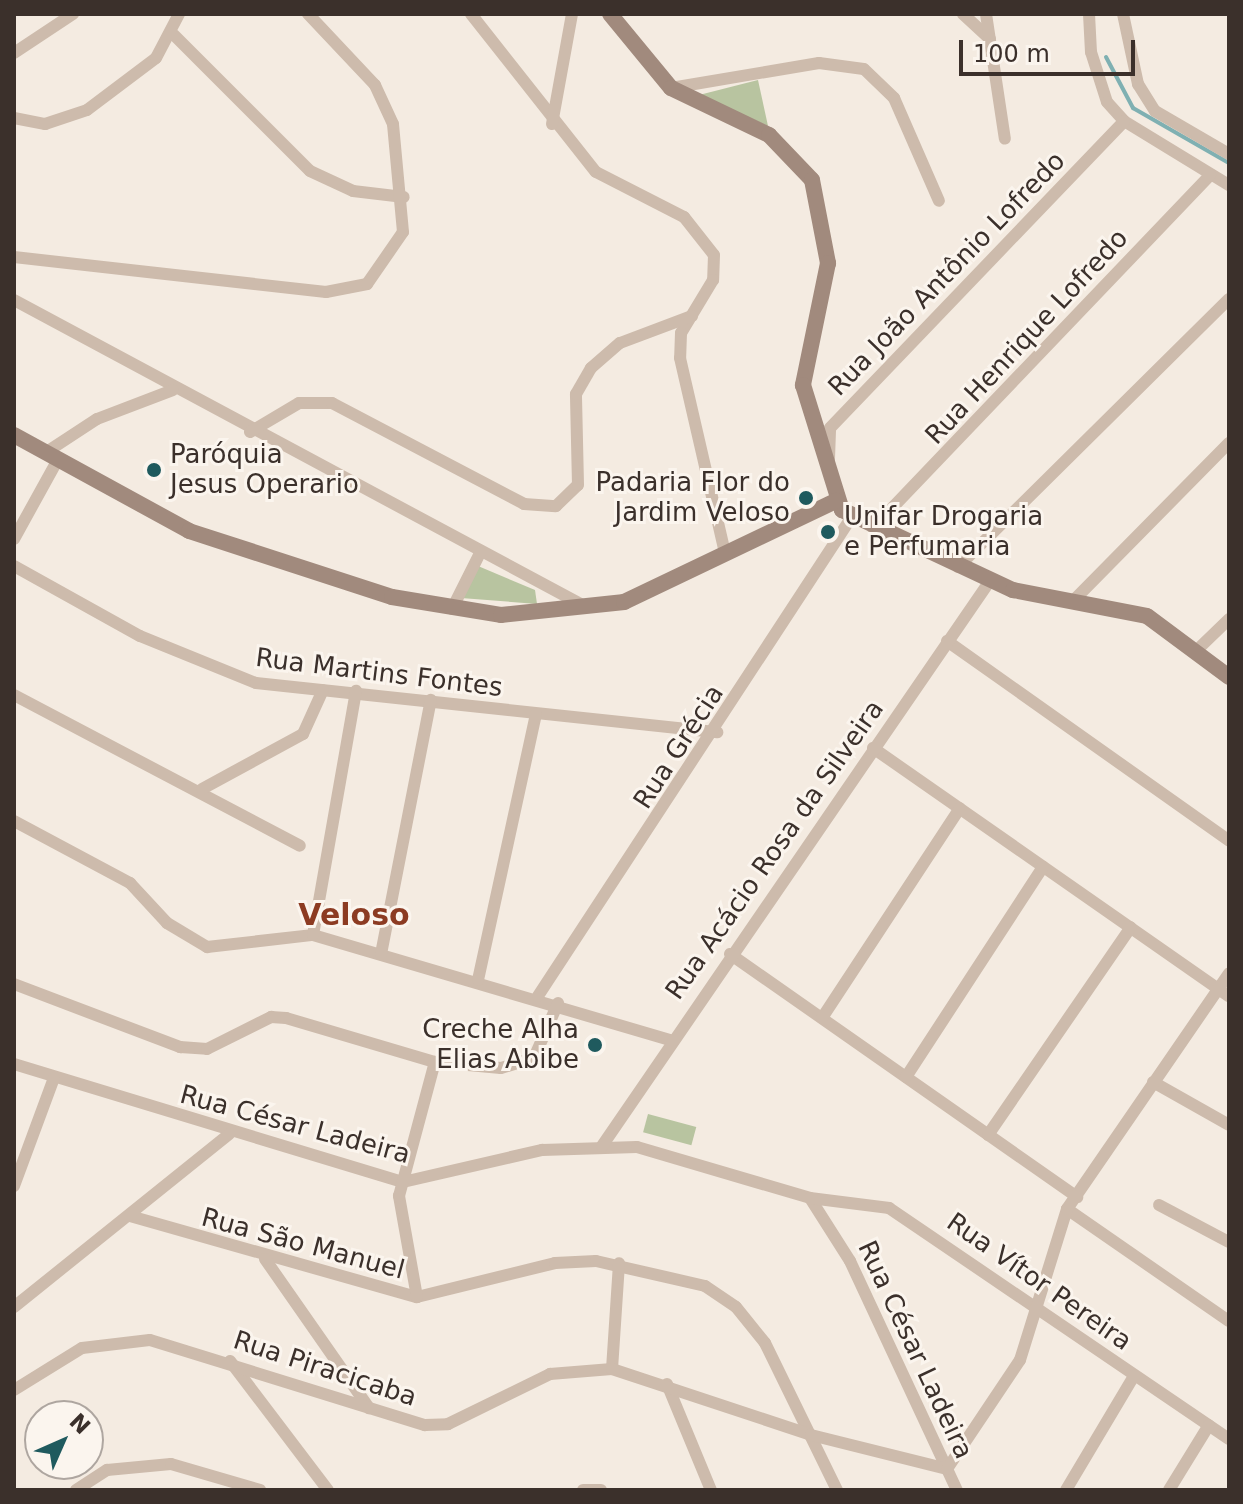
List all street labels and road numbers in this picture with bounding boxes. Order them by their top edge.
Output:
street label: Rua João Antônio Lofredo [822,146,1072,402]
street label: Rua Henrique Lofredo [919,223,1135,451]
street label: Rua Martins Fontes [254,642,504,704]
street label: Rua Grécia [627,679,731,815]
street label: Rua Acácio Rosa da Silveira [659,694,891,1006]
street label: Rua César Ladeira [177,1079,413,1171]
street label: Rua São Manuel [198,1202,408,1286]
street label: Rua Vítor Pereira [941,1207,1137,1357]
street label: Rua César Ladeira [851,1236,979,1464]
street label: Rua Piracicaba [229,1325,421,1413]

